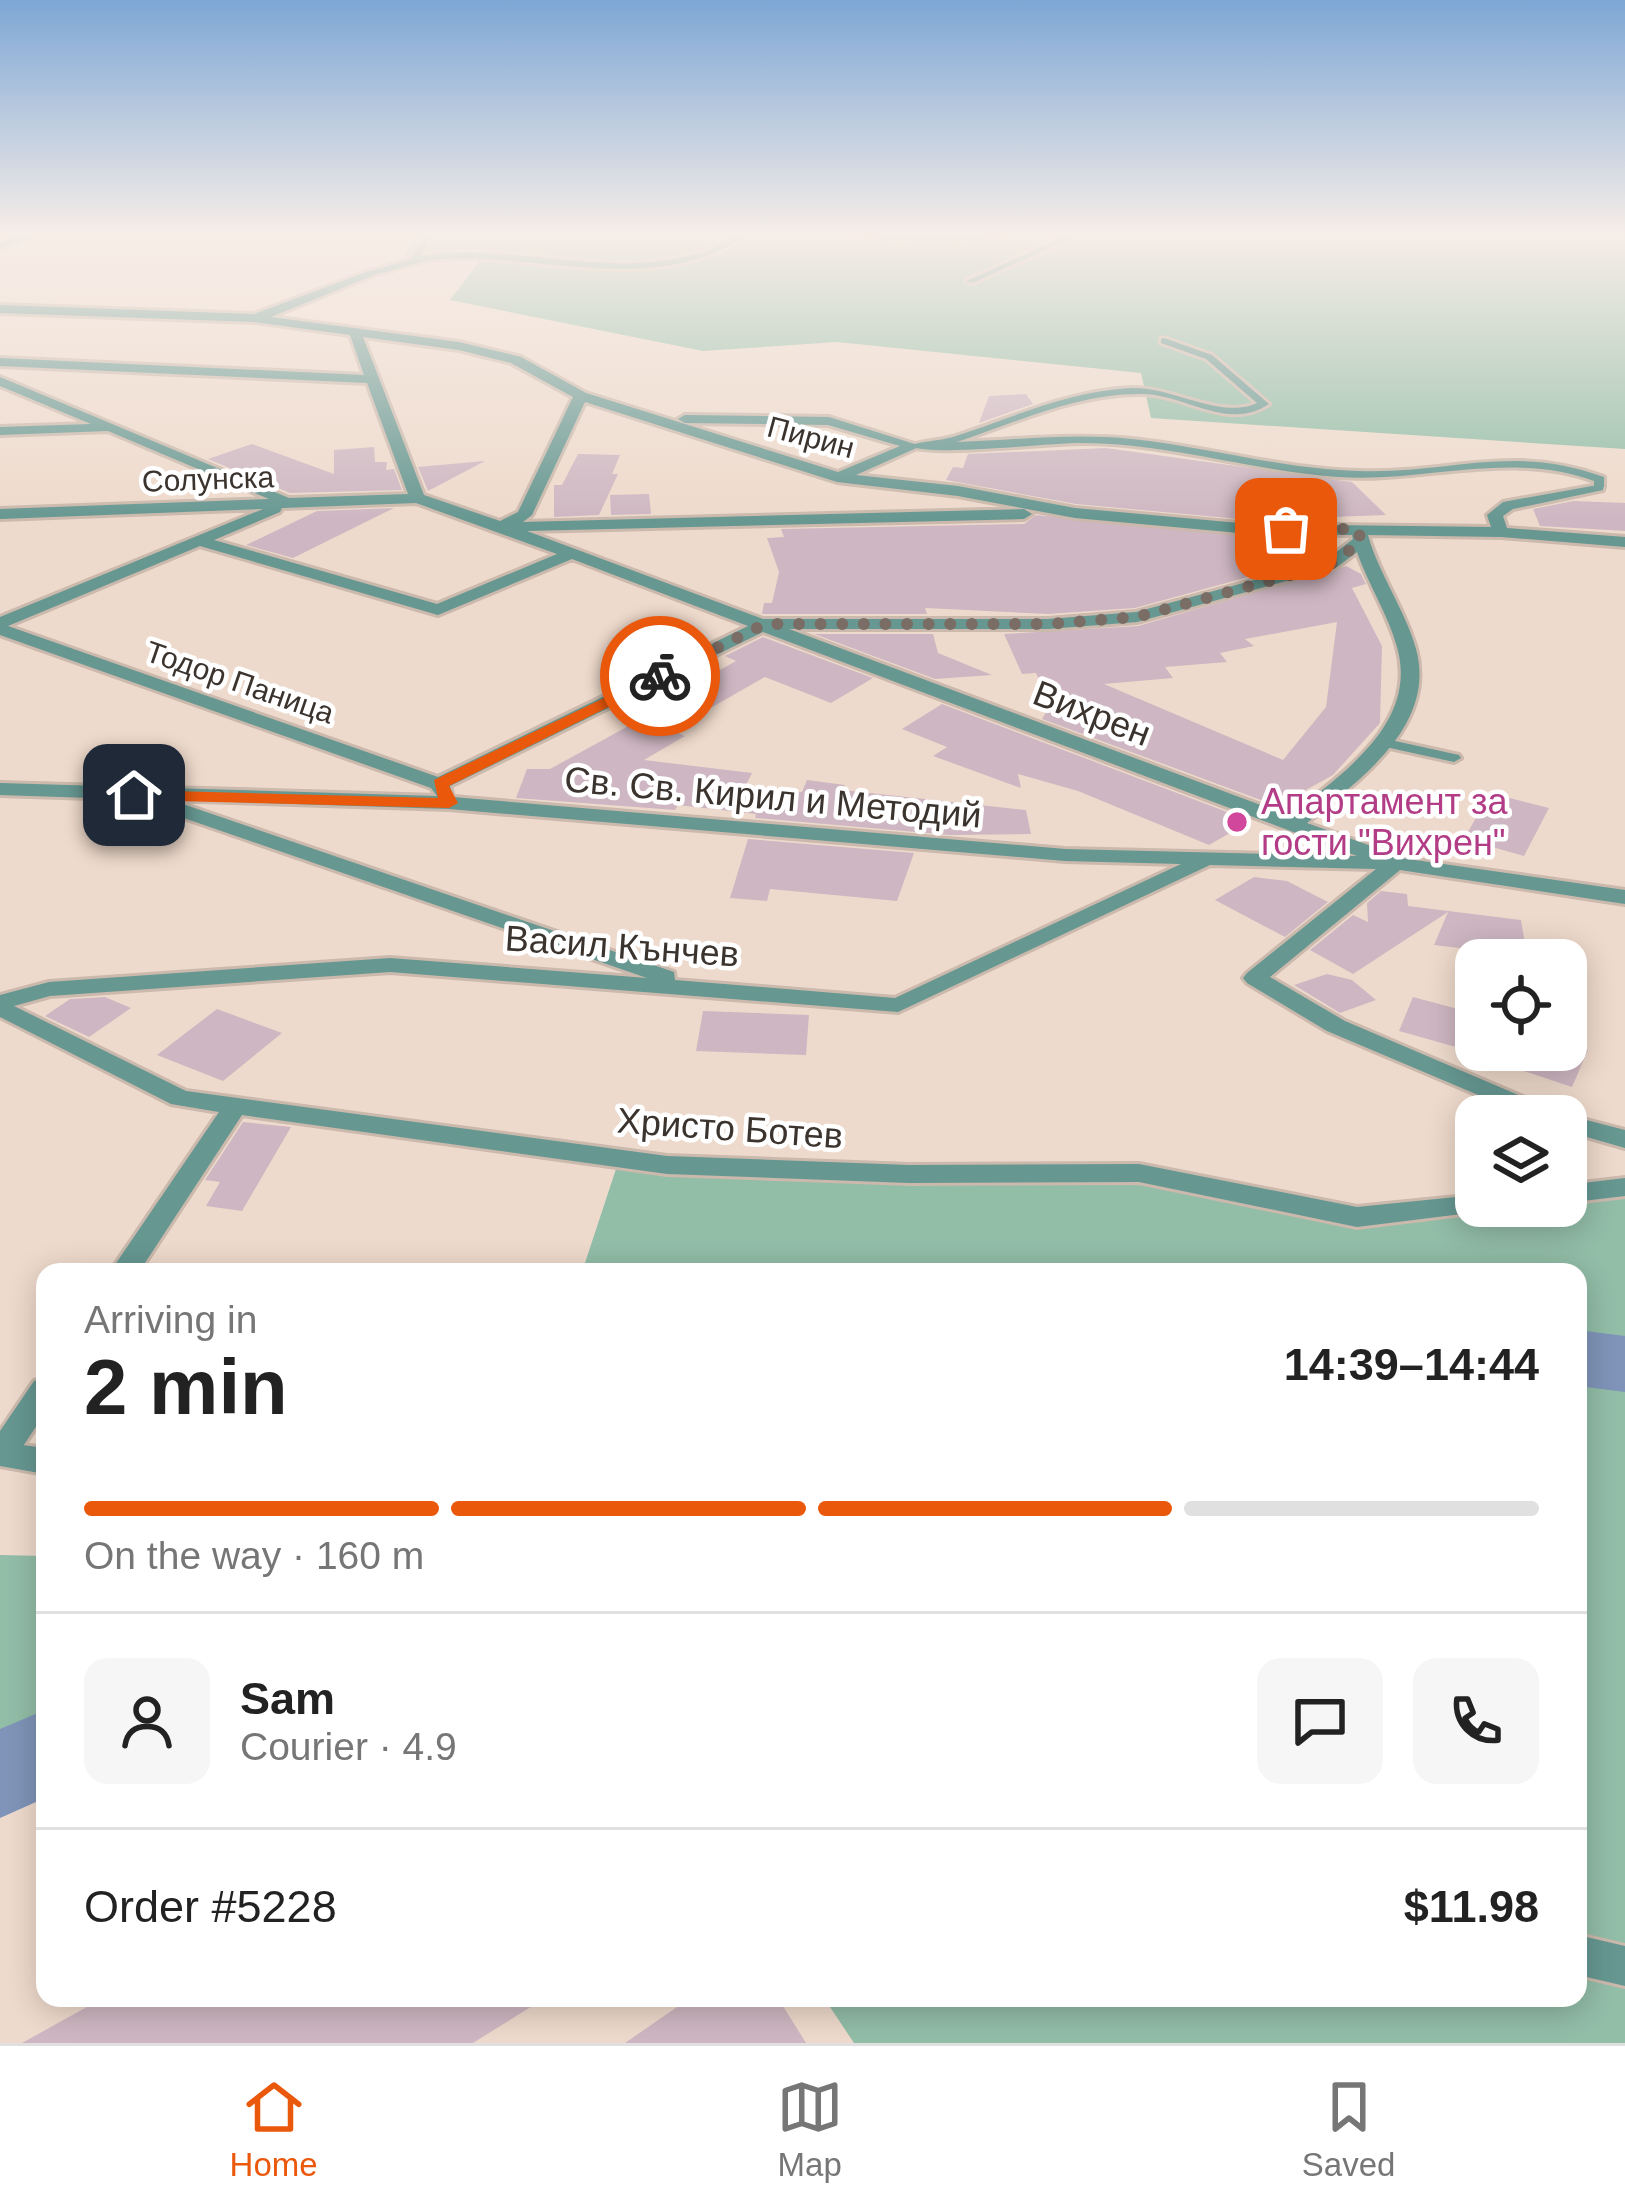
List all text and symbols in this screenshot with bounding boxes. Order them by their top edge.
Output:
street label: Пирин [764,410,858,464]
street label: Солунска [141,460,275,498]
pin [1235,478,1337,580]
icon: bag [1253,496,1319,562]
courier [600,616,720,736]
street label: Тодор Паница [142,634,339,730]
icon: bike [627,643,693,709]
street label: Вихрен [1028,672,1156,754]
pin [83,744,185,846]
street label: Св. Св. Кирил и Методий [563,758,983,836]
icon: home [101,762,167,828]
place label: Апартамент за гости "Вихрен" [1261,781,1509,863]
marker: Апартамент за гости "Вихрен" [1224,809,1250,835]
street label: Васил Кънчев [504,917,740,975]
map controls [1455,939,1587,1227]
button: locate [1455,939,1587,1071]
button: layers [1455,1095,1587,1227]
street label: Христо Ботев [616,1100,844,1156]
text: Arriving in [84,1298,257,1341]
text: 14:39–14:44 [1284,1339,1539,1390]
text: 2 min [84,1343,288,1431]
text: On the way · 160 m [84,1534,424,1577]
button: person [84,1658,210,1784]
button: chat [1257,1658,1383,1784]
button: phone [1413,1658,1539,1784]
text: Sam [240,1673,335,1724]
text: Courier · 4.9 [240,1725,457,1768]
text: Order #5228 [84,1881,337,1932]
text: $11.98 [1404,1881,1539,1932]
tab: Home [230,2074,318,2184]
tab: Map [777,2074,843,2184]
tab: Saved [1302,2074,1395,2184]

